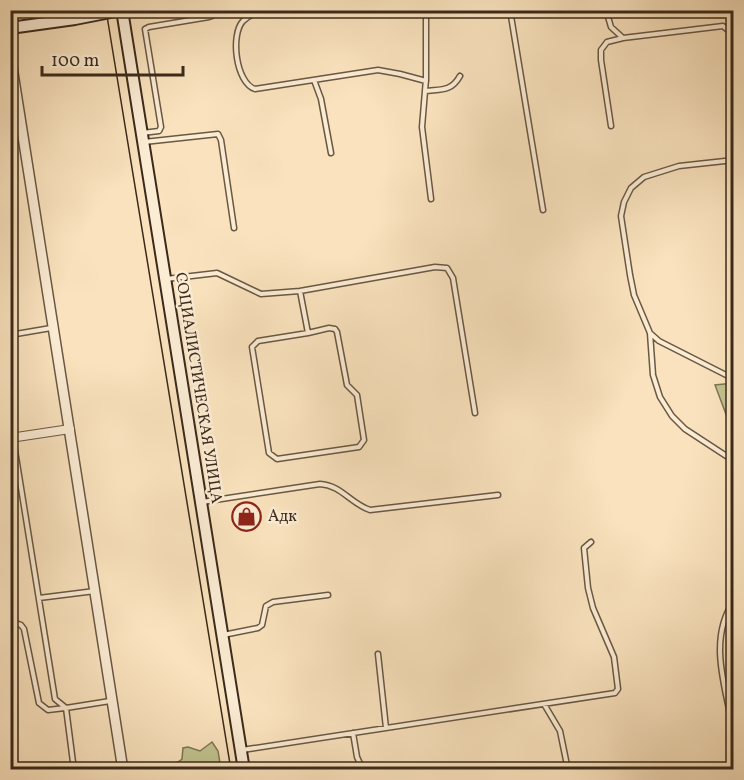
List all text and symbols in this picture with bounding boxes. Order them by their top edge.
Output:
scale bar [42,39,183,77]
text: 100 m [51,49,100,74]
street label: СОЦИАЛИСТИЧЕСКАЯ УЛИЦА [169,271,227,505]
shop icon: Адк [231,501,263,533]
place label: Адк [268,506,297,528]

